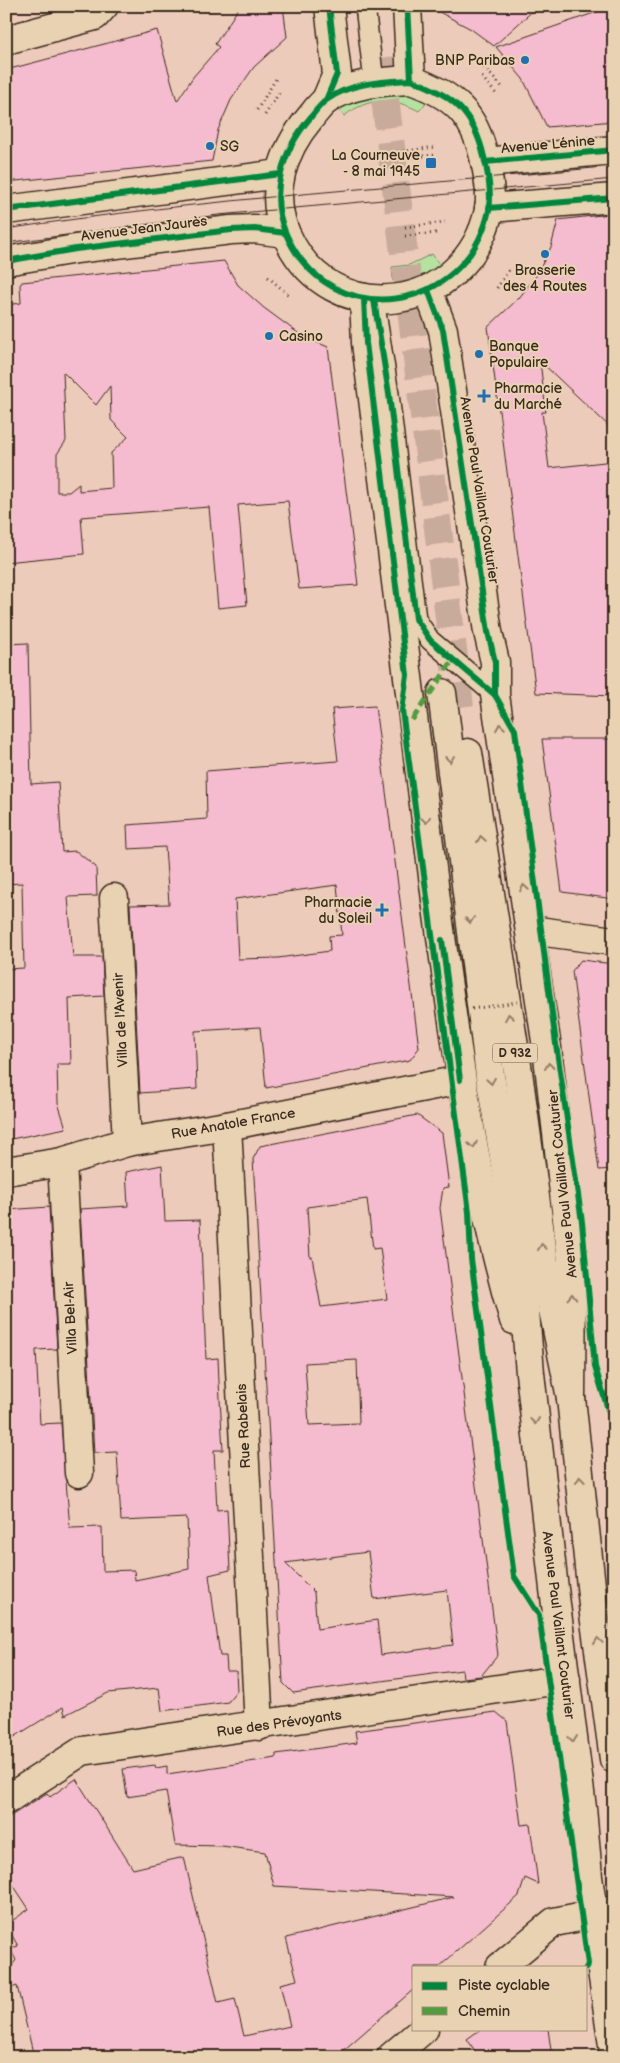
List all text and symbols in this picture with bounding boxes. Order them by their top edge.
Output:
place label: BNP Paribas [435,52,515,69]
marker: BNP Paribas [519,54,531,66]
street label: Avenue Lénine [500,132,596,157]
place label: SG [220,138,239,155]
marker: SG [204,140,216,152]
place label: La Courneuve - 8 mai 1945 [331,147,420,180]
marker: La Courneuve - 8 mai 1945 [424,156,438,170]
street label: Avenue Jean Jaurès [80,212,208,245]
marker: Brasserie des 4 Routes [539,248,551,260]
place label: Brasserie des 4 Routes [503,262,587,295]
place label: Casino [279,328,323,345]
marker: Casino [263,330,275,342]
place label: Banque Populaire [489,338,548,371]
marker: Banque Populaire [473,348,485,360]
place label: Pharmacie du Marché [494,380,563,413]
marker: Pharmacie du Marché [478,390,490,402]
street label: Avenue Paul Vaillant Couturier [456,395,503,586]
one-way arrow [495,723,506,731]
one-way arrow [444,755,455,763]
one-way arrow [420,816,431,824]
one-way arrow [476,835,487,843]
one-way arrow [519,883,530,891]
place label: Pharmacie du Soleil [304,894,372,927]
marker: Pharmacie du Soleil [376,904,388,916]
one-way arrow [464,916,475,924]
street label: Villa de l'Avenir [109,971,131,1068]
one-way arrow [504,1013,515,1021]
road number: D 932 [492,1044,538,1062]
one-way arrow [544,1062,555,1070]
one-way arrow [485,1077,495,1085]
street label: Avenue Paul Vaillant Couturier [544,1088,581,1279]
street label: Rue Anatole France [170,1104,297,1143]
one-way arrow [468,1141,478,1150]
one-way arrow [537,1243,548,1251]
street label: Villa Bel-Air [60,1280,81,1355]
one-way arrow [567,1293,577,1300]
street label: Rue Rabelais [233,1383,254,1469]
one-way arrow [529,1418,540,1426]
one-way arrow [575,1476,586,1484]
street label: Avenue Paul Vaillant Couturier [539,1530,579,1721]
one-way arrow [593,1637,603,1646]
street label: Rue des Prévoyants [215,1706,343,1741]
one-way arrow [567,1735,578,1743]
legend [412,1966,588,2030]
text: Piste cyclable [458,1976,550,1995]
text: Chemin [458,2002,510,2021]

